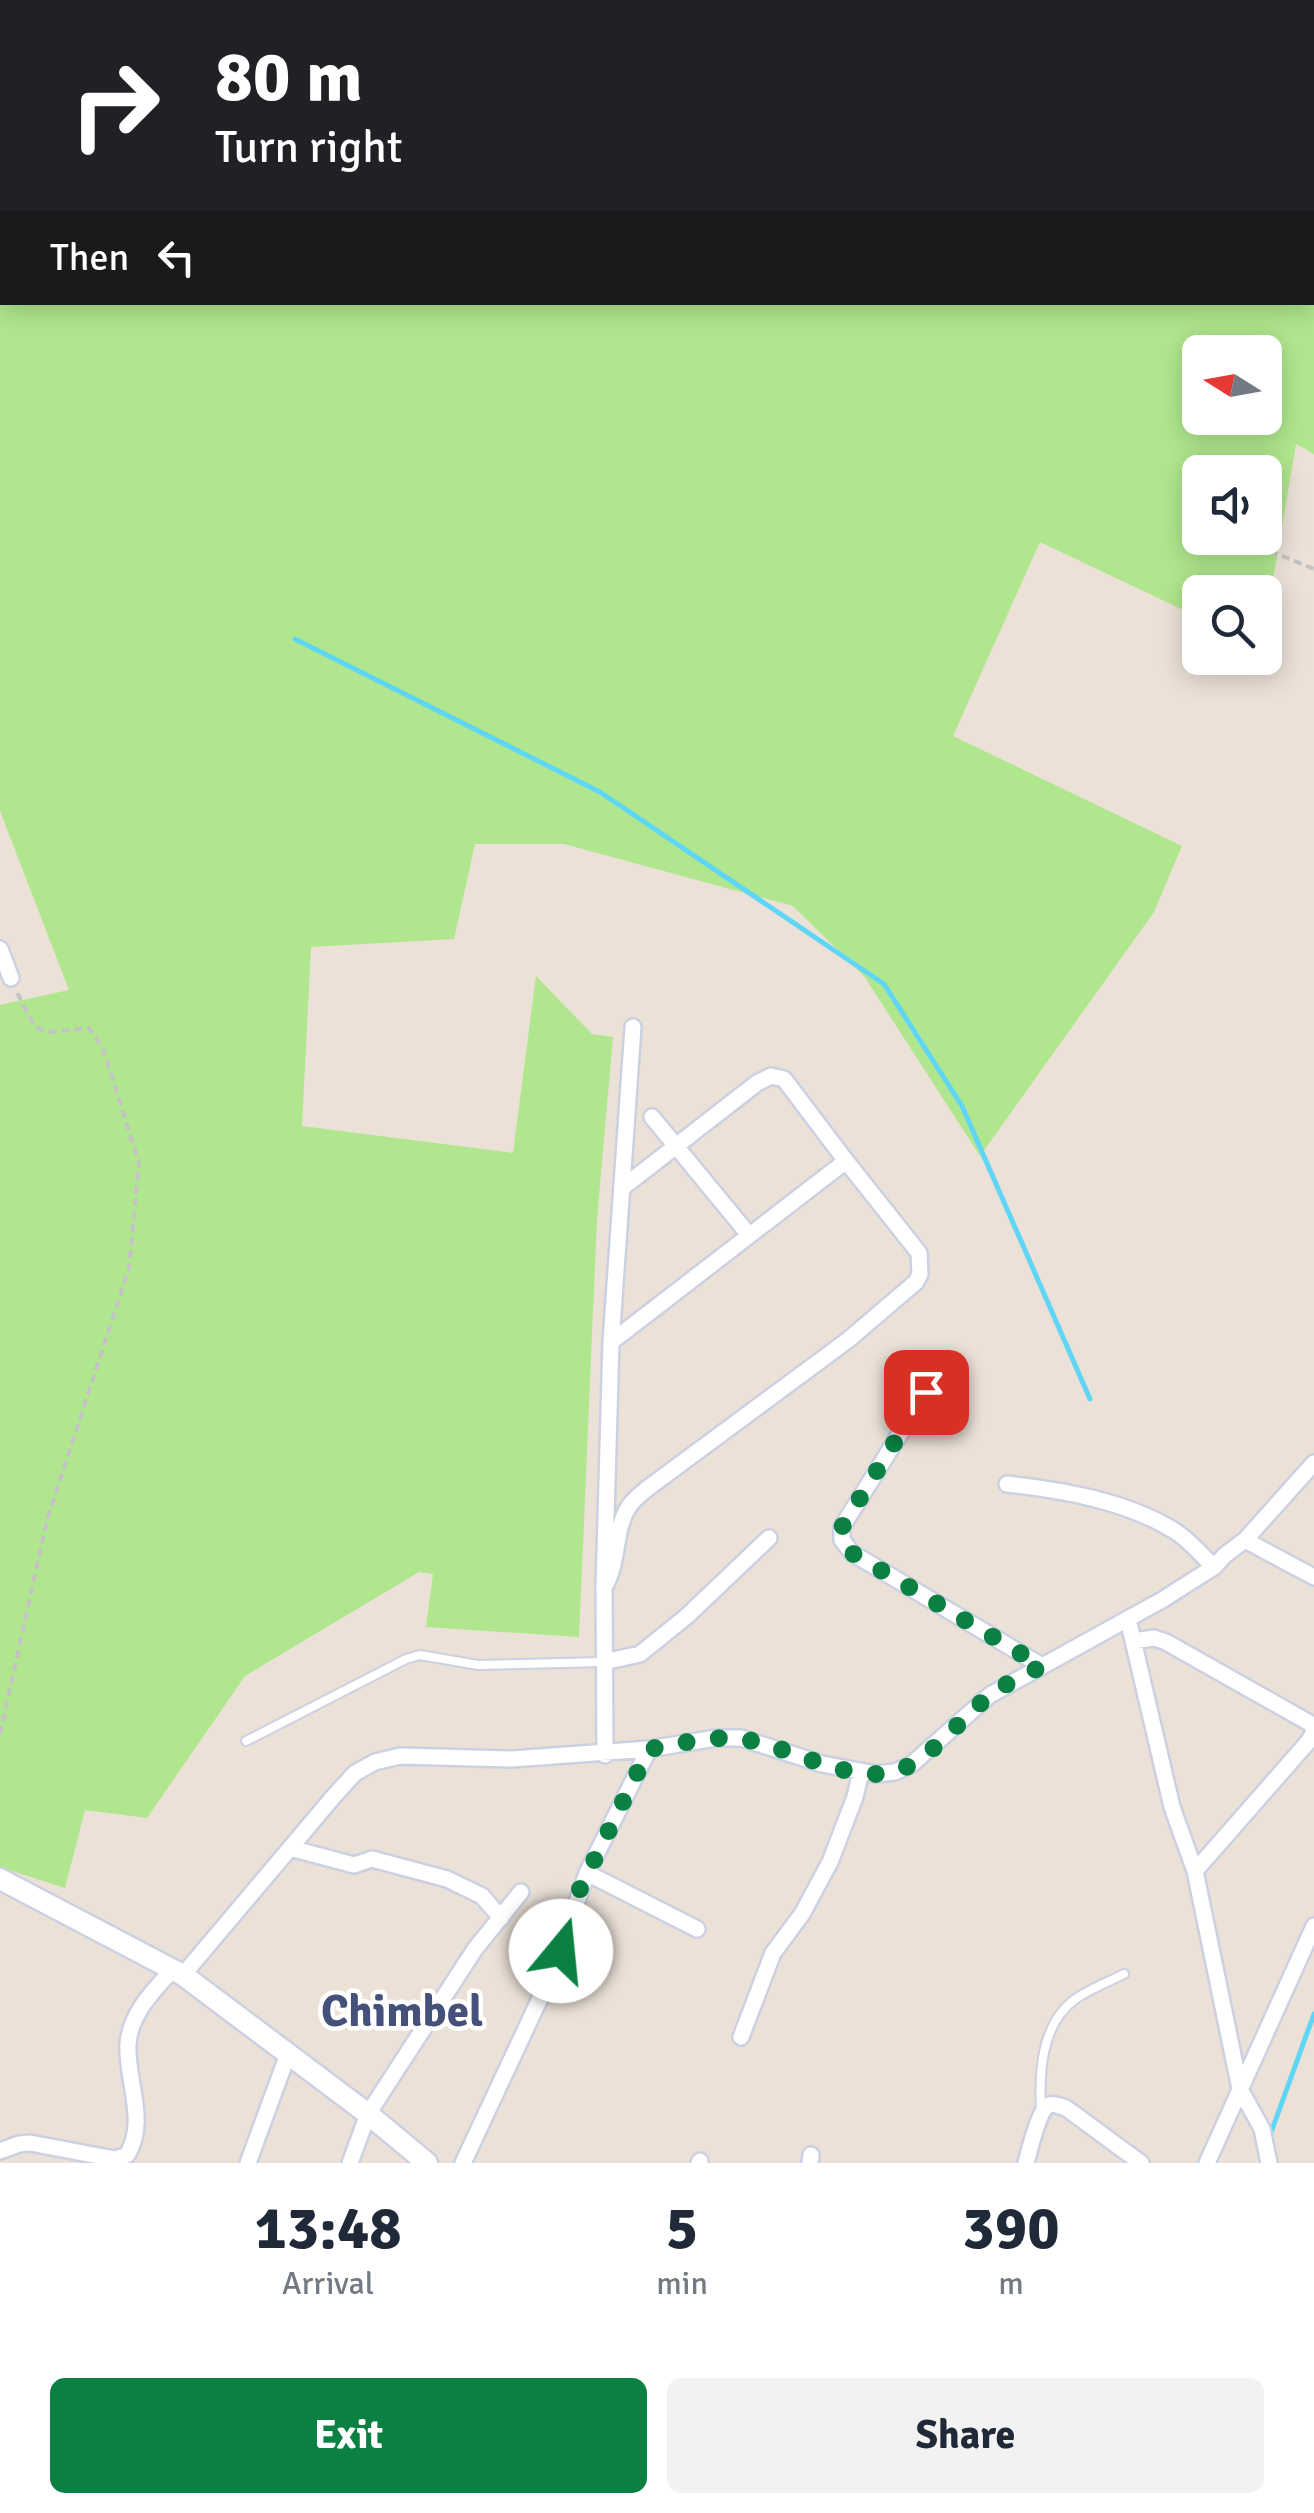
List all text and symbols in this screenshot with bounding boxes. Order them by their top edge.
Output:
text: 80 m [215,34,363,120]
icon: right [50,40,180,170]
text: Turn right [215,120,403,175]
icon: left [149,230,204,285]
text: Then [50,234,129,281]
north arrow [1182,335,1282,435]
map controls [1182,335,1282,675]
button: sound [1182,455,1282,555]
button: search [1182,575,1282,675]
pin [884,1350,969,1435]
icon: arrive [899,1365,954,1420]
position arrow [509,1899,613,2003]
district label: Chimbel [321,1984,483,2039]
text: 13:48 [254,2192,402,2266]
text: 5 [666,2192,698,2266]
text: 390 [962,2192,1060,2266]
text: Arrival [282,2264,374,2303]
text: min [656,2264,708,2303]
text: m [998,2264,1024,2303]
button: Exit [50,2378,647,2493]
button: Share [667,2378,1264,2493]

